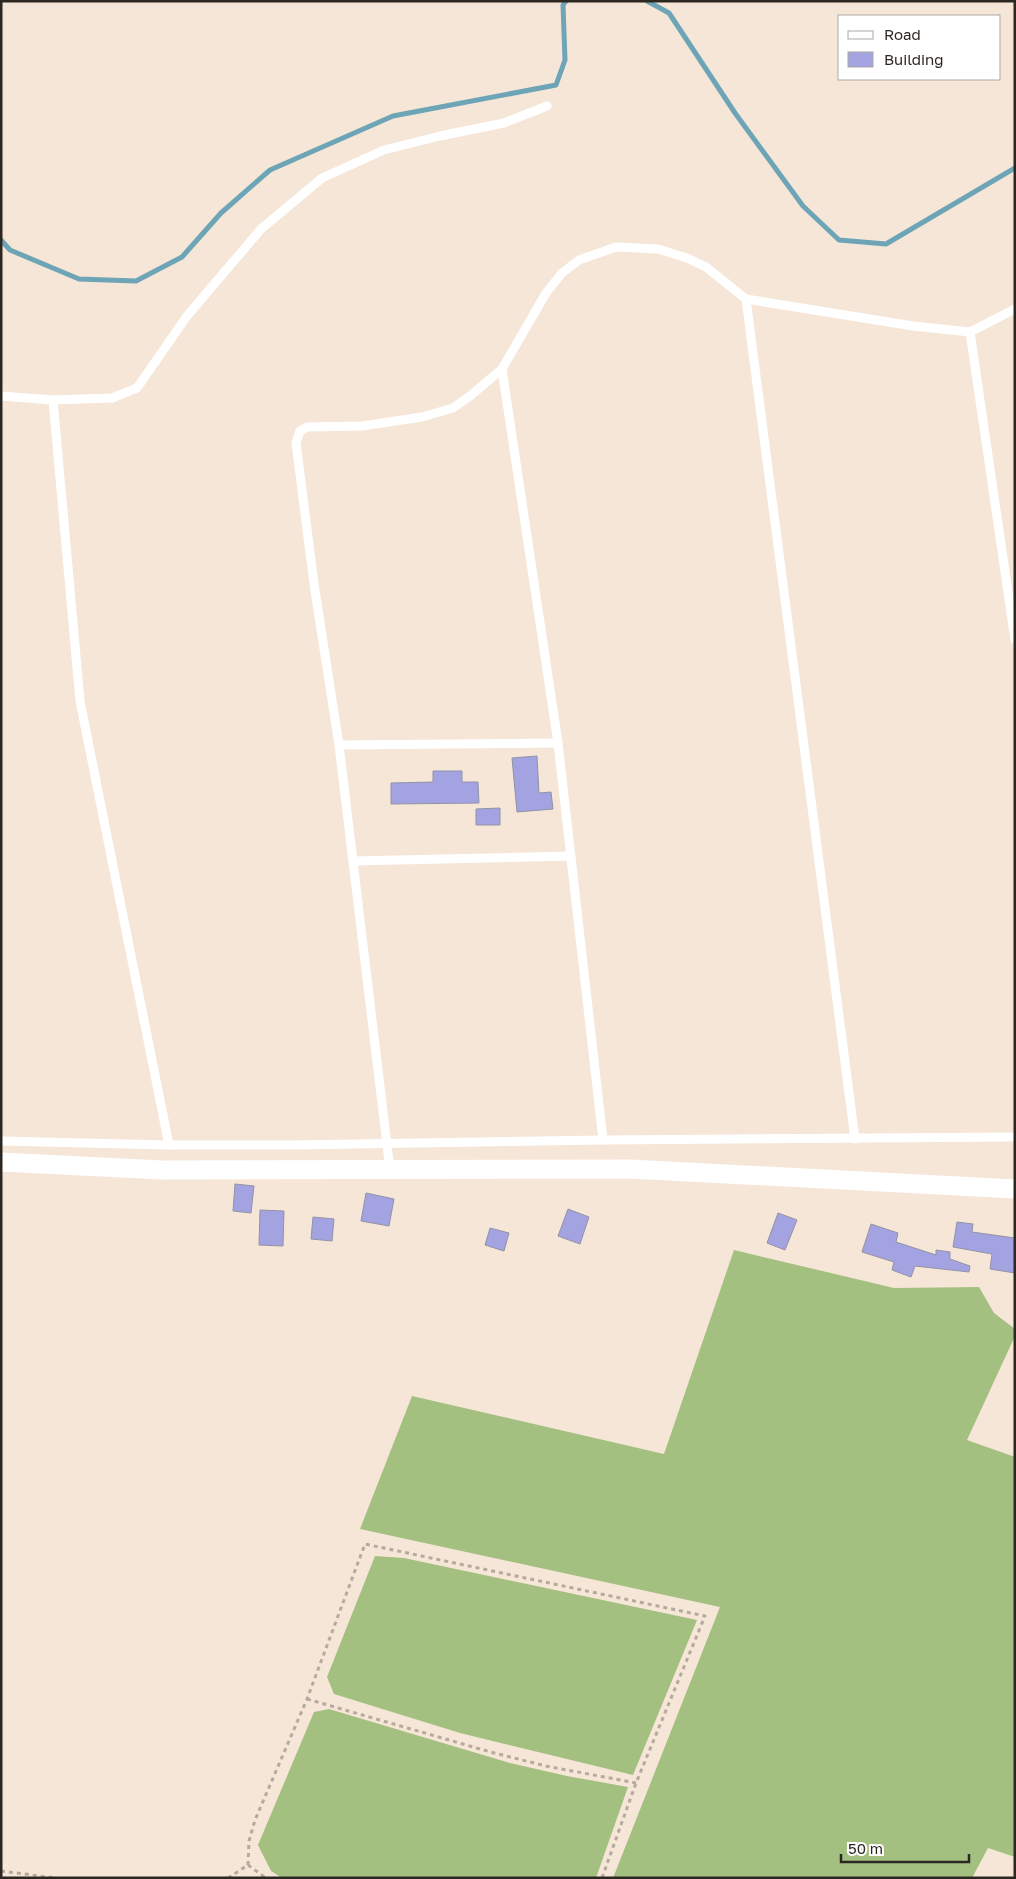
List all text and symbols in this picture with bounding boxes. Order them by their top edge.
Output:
legend [838,15,1001,80]
text: Road [884,25,921,43]
text: Building [884,50,944,68]
scale bar [841,1832,968,1864]
text: 50 m [848,1839,883,1857]

